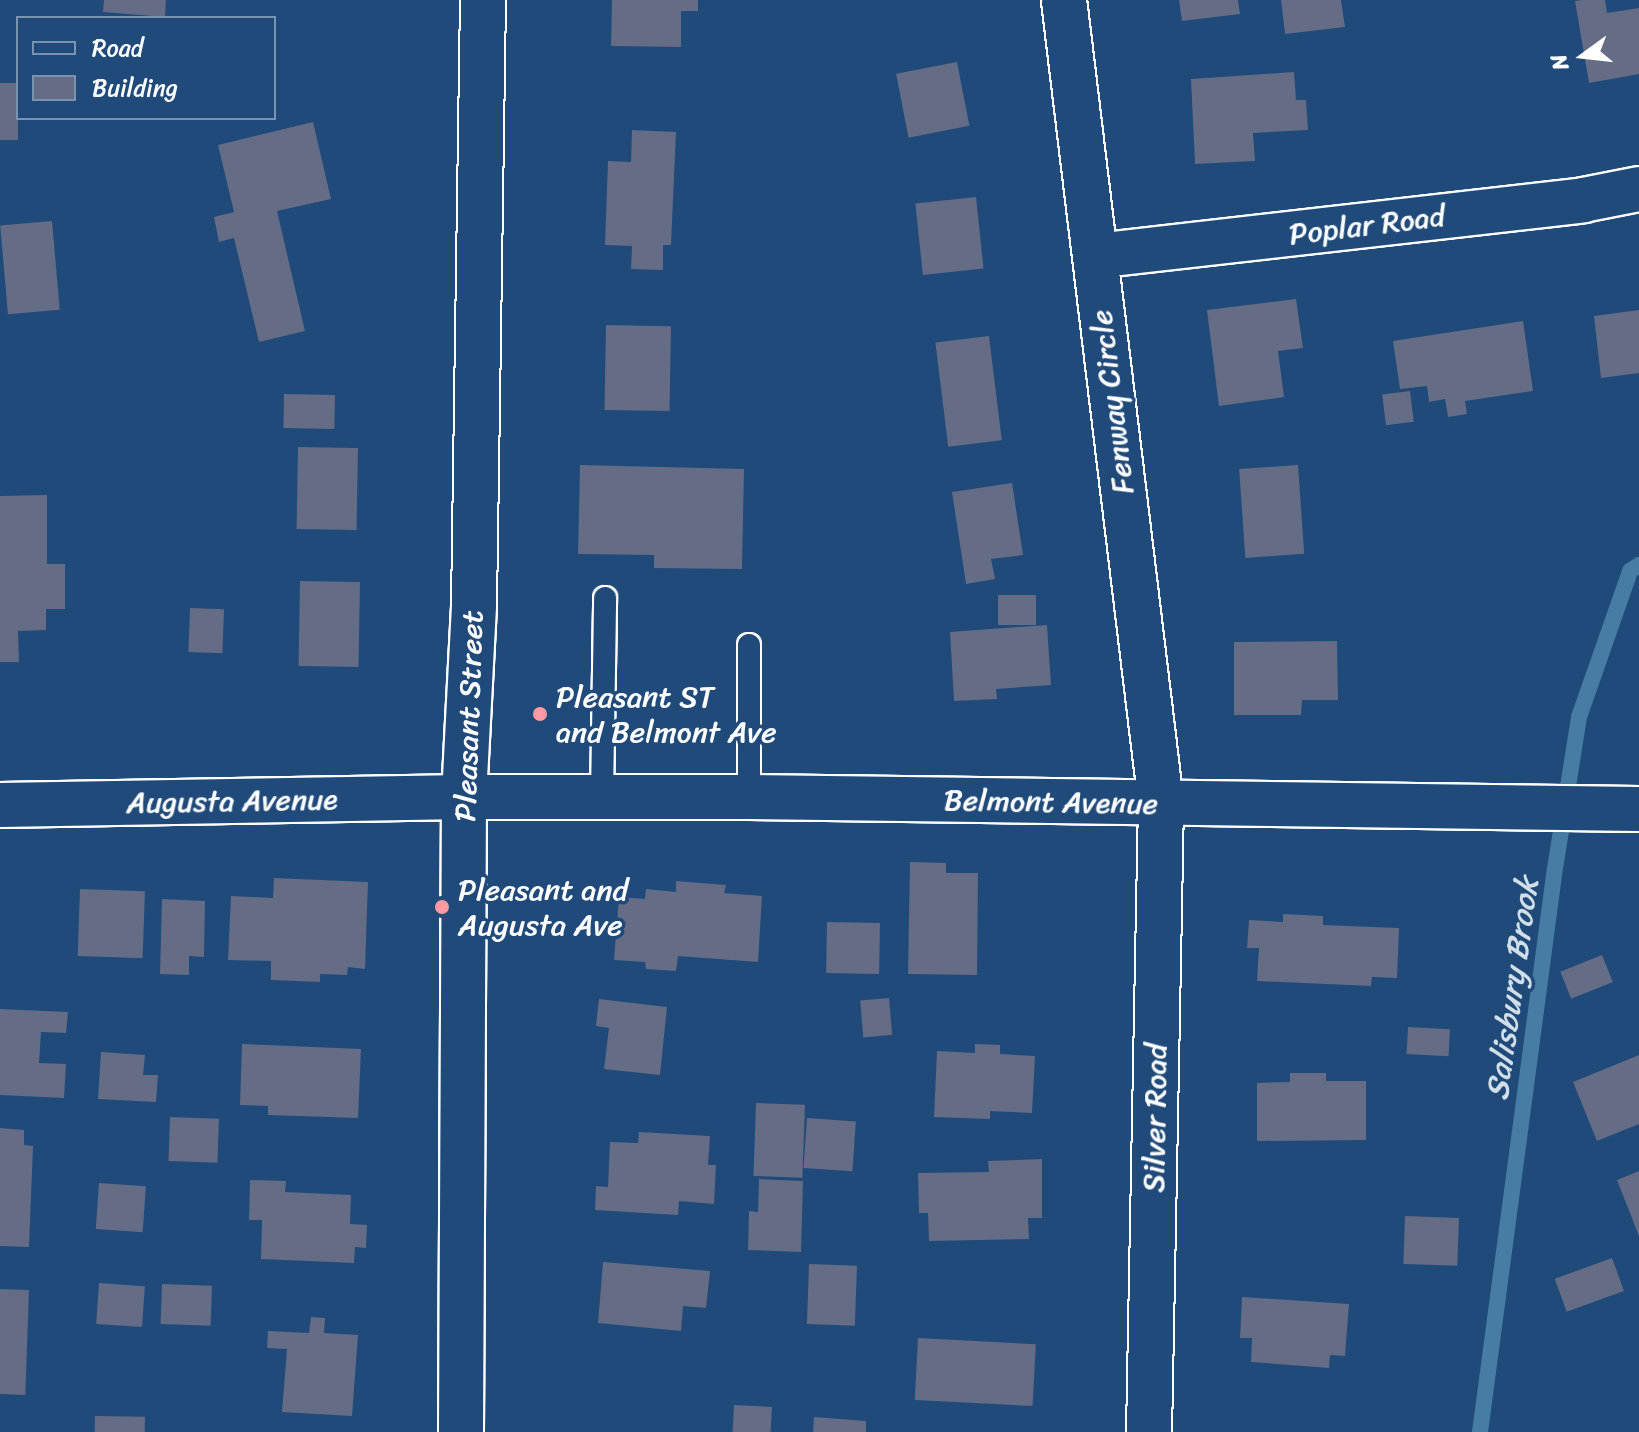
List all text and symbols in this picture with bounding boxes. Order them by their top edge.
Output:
legend [16,16,276,120]
north arrow [1543,16,1623,96]
text: Road [92,27,143,69]
text: N [1539,50,1580,75]
text: Building [92,67,178,109]
street label: Poplar Road [1287,198,1447,252]
street label: Fenway Circle [1083,308,1141,496]
street label: Pleasant Street [447,610,491,822]
place label: Pleasant ST and Belmont Ave [556,679,778,750]
marker: Pleasant ST and Belmont Ave [531,705,549,723]
street label: Augusta Avenue [126,781,338,821]
street label: Belmont Avenue [944,782,1158,822]
place label: Pleasant and Augusta Ave [458,872,628,942]
water label: Salisbury Brook [1478,875,1548,1103]
marker: Pleasant and Augusta Ave [433,898,451,916]
street label: Silver Road [1136,1043,1174,1193]

